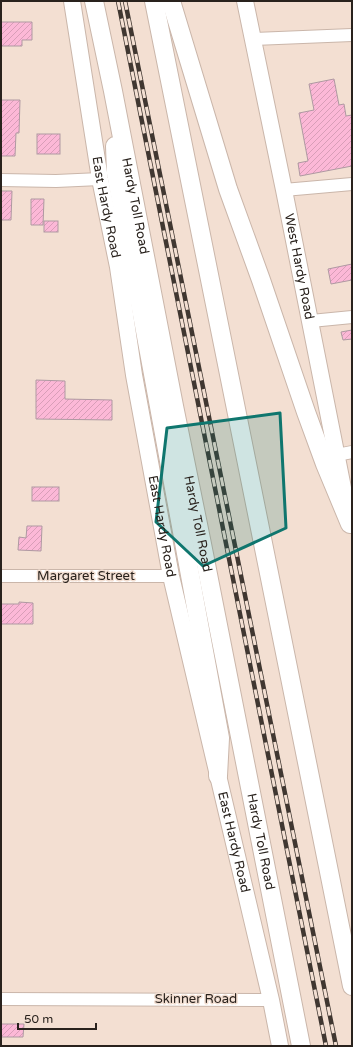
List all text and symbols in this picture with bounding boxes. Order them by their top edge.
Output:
street label: East Hardy Road [89,155,124,259]
street label: Hardy Toll Road [118,156,152,256]
street label: West Hardy Road [281,212,317,321]
street label: East Hardy Road [145,474,179,579]
street label: Hardy Toll Road [180,474,215,573]
street label: Margaret Street [37,568,135,584]
street label: East Hardy Road [214,790,253,894]
street label: Hardy Toll Road [243,792,278,891]
street label: Skinner Road [155,991,237,1007]
scale bar [18,1005,96,1031]
text: 50 m [24,1012,53,1026]

